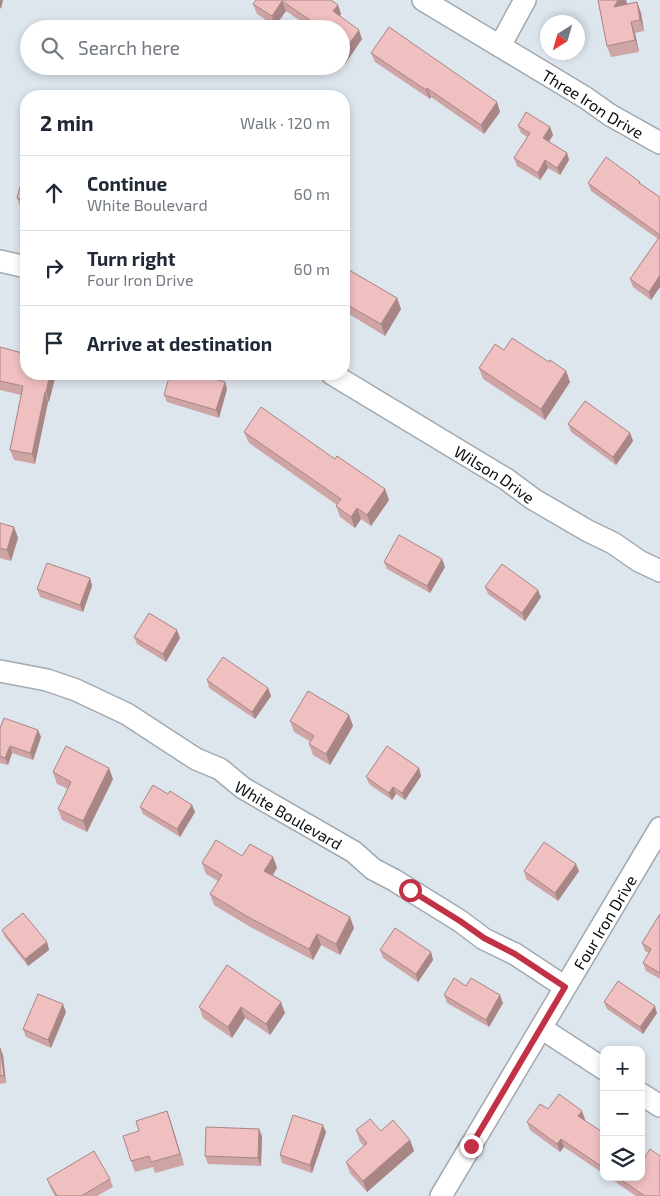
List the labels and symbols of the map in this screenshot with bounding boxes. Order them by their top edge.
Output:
north arrow [540,15,585,60]
street label: Three Iron Drive [539,65,647,142]
street label: Wilson Drive [451,441,539,507]
street label: White Boulevard [232,776,346,853]
street label: Four Iron Drive [569,871,640,973]
route start [399,879,422,902]
route end [460,1135,483,1158]

